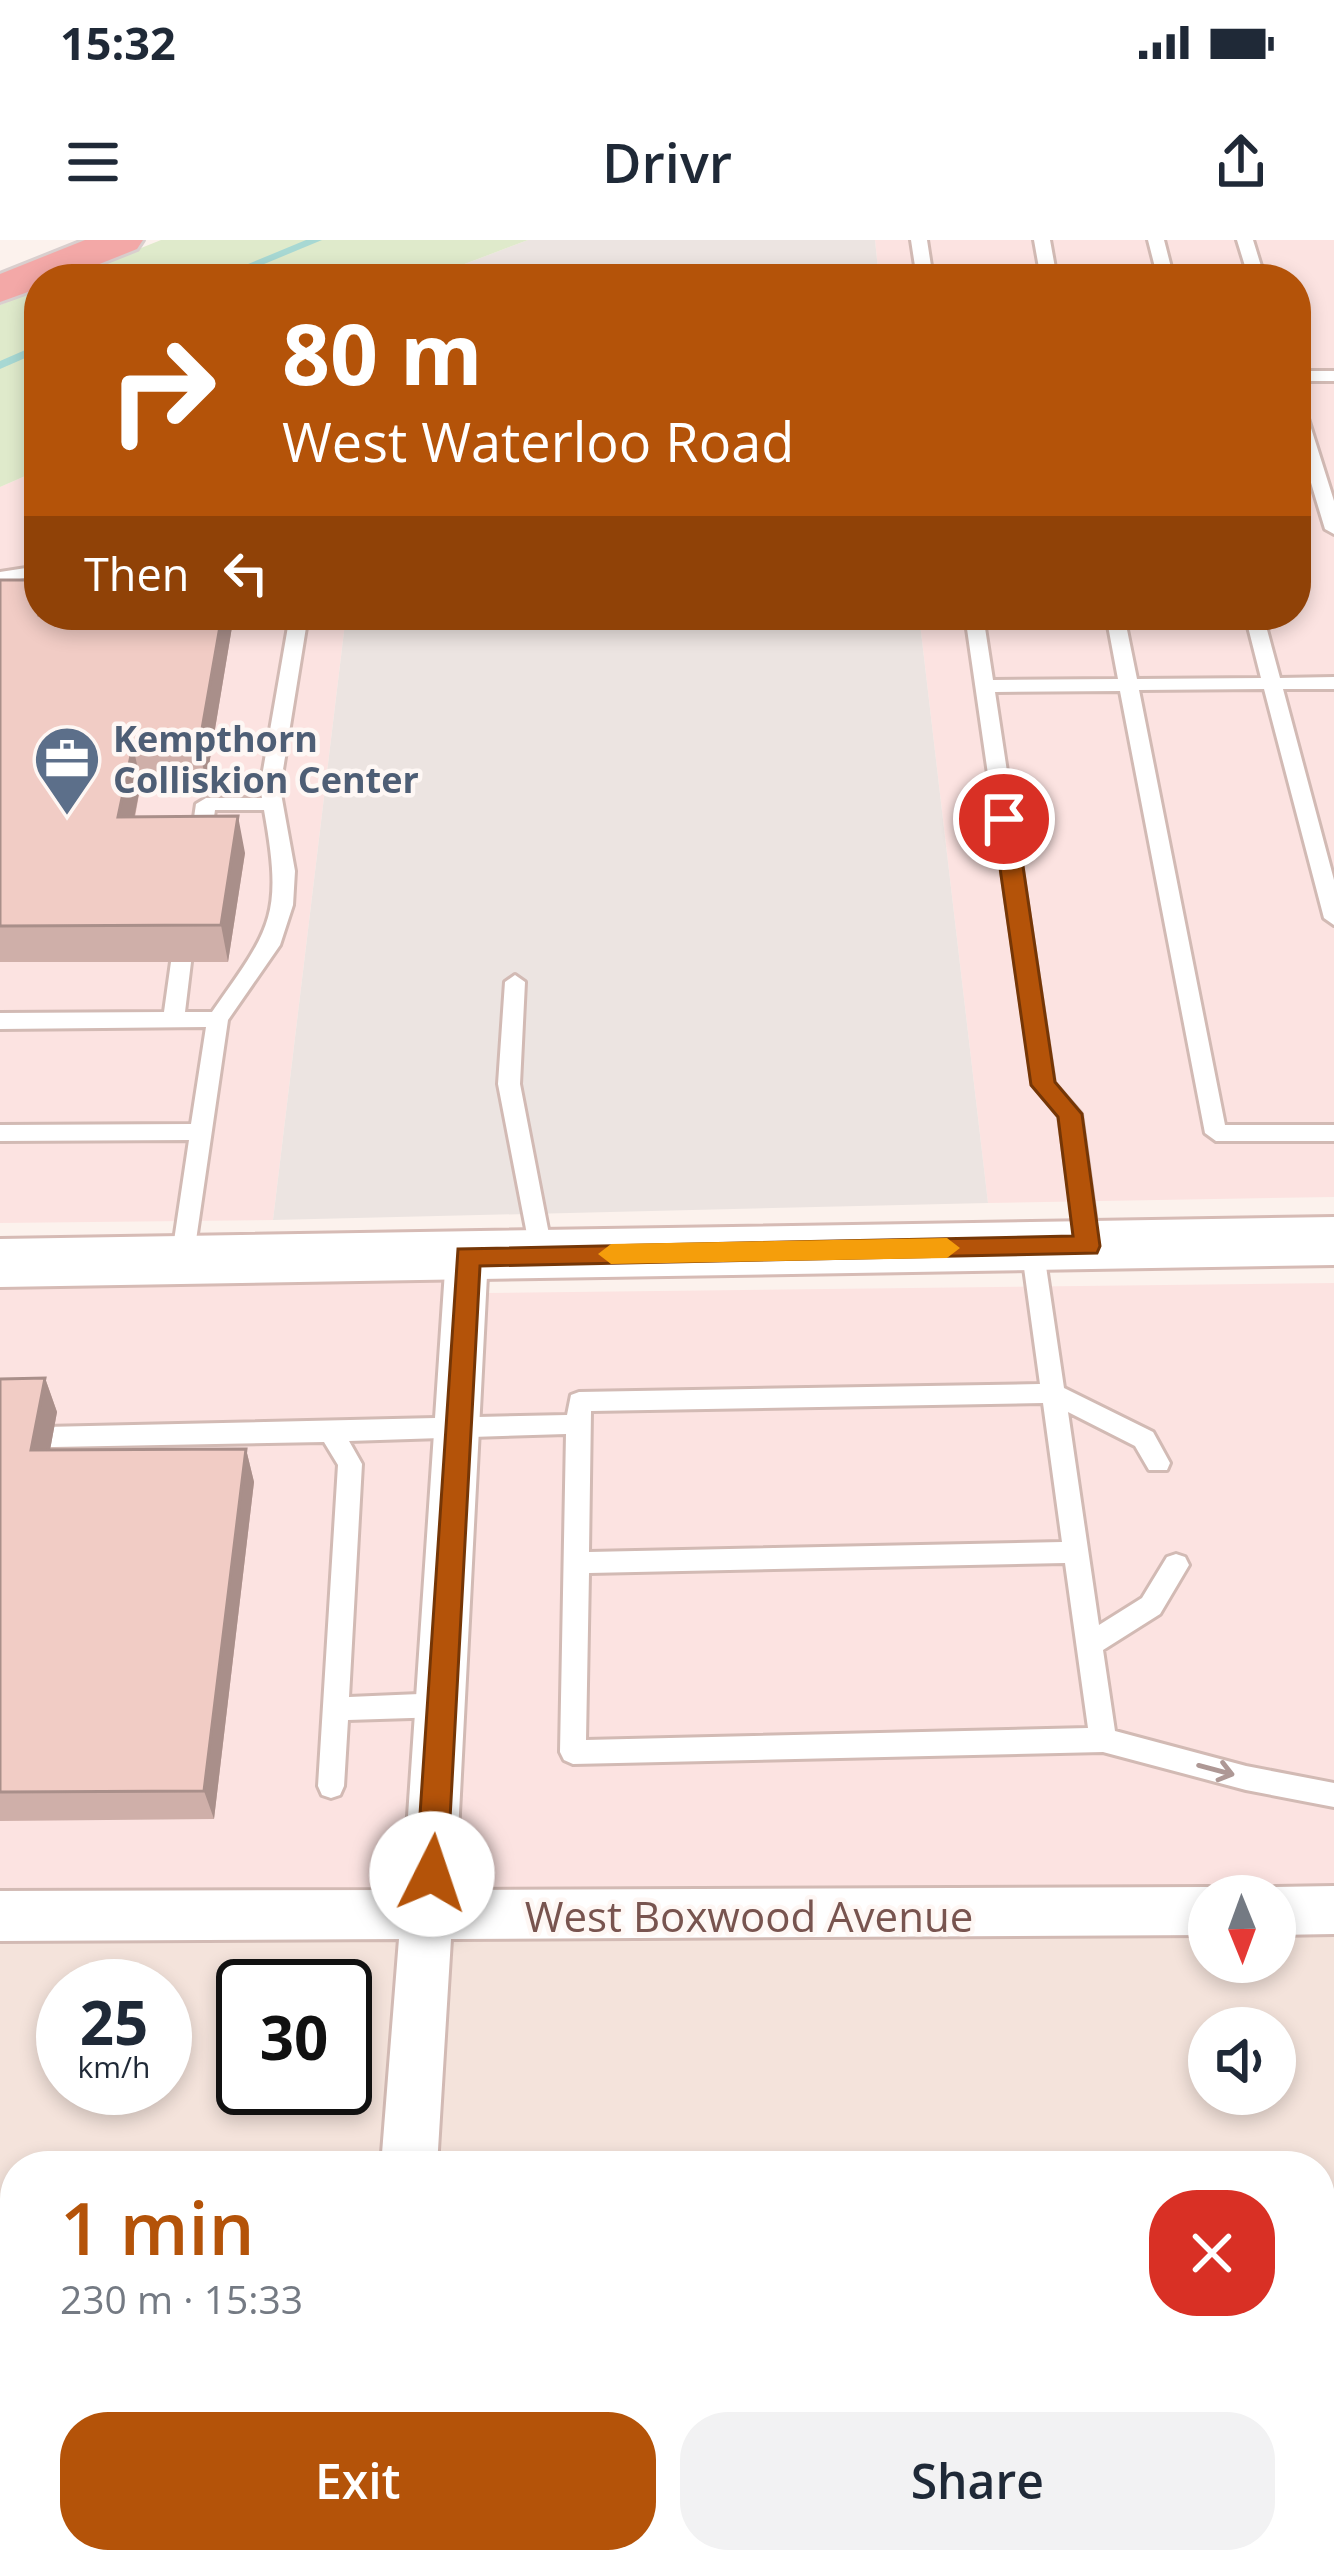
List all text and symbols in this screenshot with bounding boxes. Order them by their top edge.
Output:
text: 15:32 [60,12,176,73]
text: Drivr [602,125,732,199]
icon: menu [60,129,126,195]
icon: share [1208,129,1274,195]
text: 80 m [282,295,482,410]
icon: right [84,312,240,468]
text: West Waterloo Road [282,404,794,478]
icon: left [213,540,279,606]
text: Then [84,543,189,604]
place label: Kempthorn Colliskion Center [113,714,419,804]
office icon: Kempthorn Colliskion Center [32,724,102,818]
pin [953,768,1055,870]
icon: arrive [971,786,1037,852]
one-way arrow [1196,1760,1234,1782]
position arrow [369,1811,495,1937]
north arrow [1188,1875,1296,1983]
map controls [1188,1875,1296,2115]
street label: West Boxwood Avenue [525,1887,973,1944]
speed limit sign: 30 [216,1959,372,2115]
text: 25 [80,1981,148,2063]
button: sound [1188,2007,1296,2115]
text: km/h [78,2046,150,2087]
text: 1 min [60,2178,254,2276]
button: close [1149,2190,1275,2316]
text: 230 m · 15:33 [60,2272,303,2325]
button: Exit [60,2412,656,2550]
button: Share [680,2412,1275,2550]

